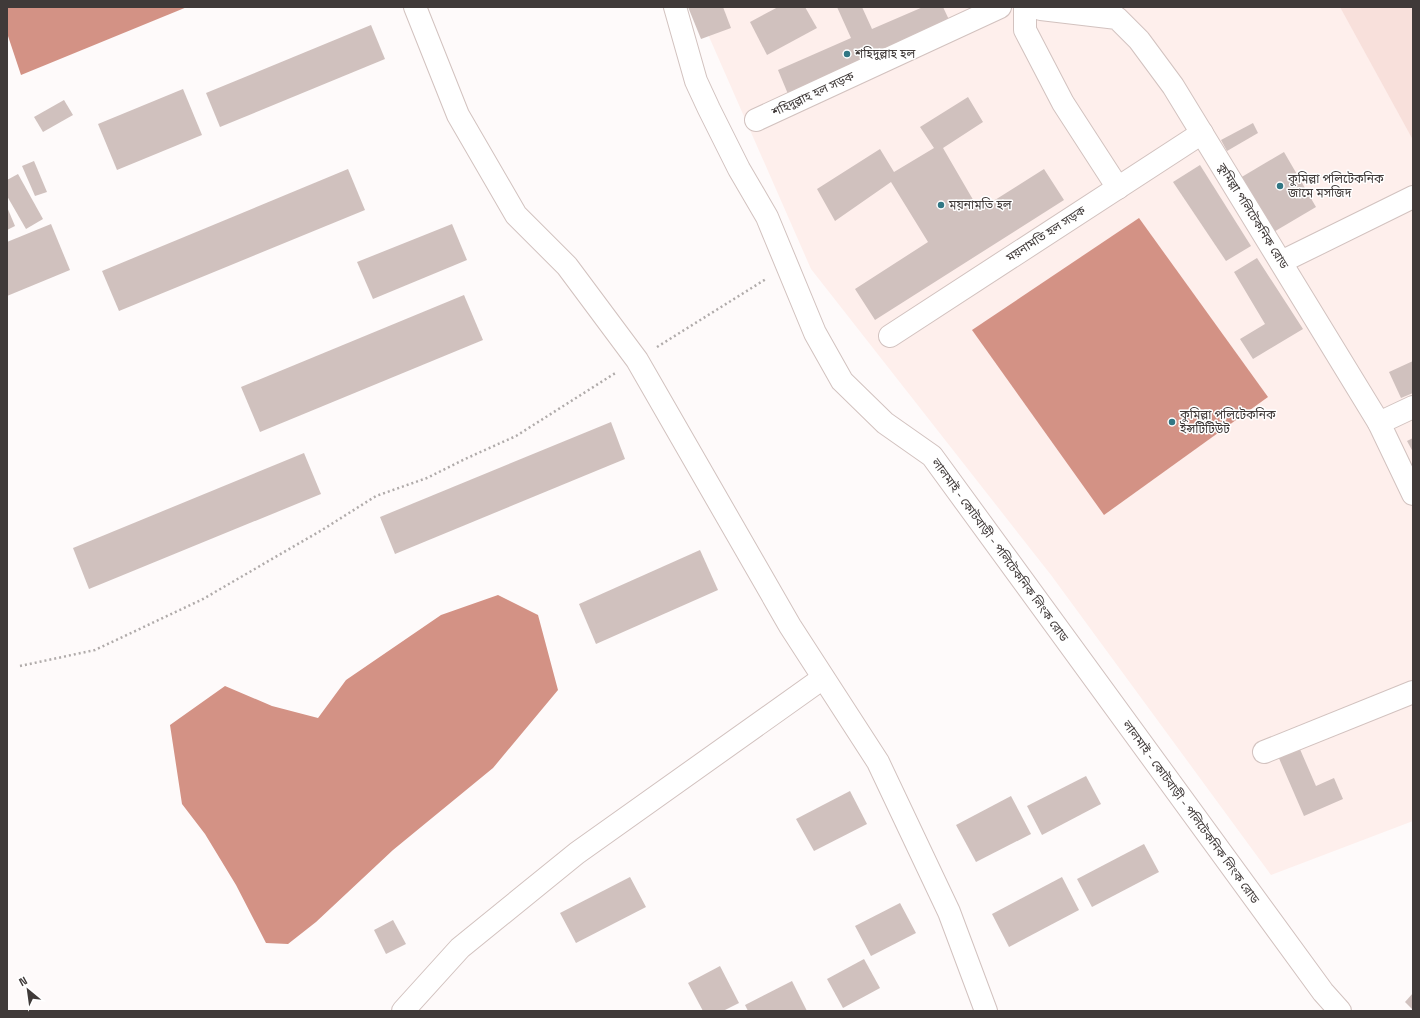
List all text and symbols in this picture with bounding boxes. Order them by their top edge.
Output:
place label: শহিদুল্লাহ হল [854,46,915,62]
marker: শহিদুল্লাহ হল [842,49,852,59]
street label: শহিদুল্লাহ হল সড়ক [768,68,857,120]
street label: কুমিল্লা পলিটেকনিক রোড [1213,159,1292,272]
place label: কুমিল্লা পলিটেকনিক জামে মসজিদ [1287,171,1384,201]
marker: কুমিল্লা পলিটেকনিক জামে মসজিদ [1275,181,1285,191]
place label: ময়নামতি হল [948,197,1012,213]
marker: ময়নামতি হল [936,200,946,210]
street label: ময়নামতি হল সড়ক [1002,202,1089,266]
place label: কুমিল্লা পলিটেকনিক ইন্সটিটিউট [1179,407,1276,437]
marker: কুমিল্লা পলিটেকনিক ইন্সটিটিউট [1167,417,1177,427]
street label: লালমাই - কোটবাড়ী - পলিটেকনিক লিংক রোড [927,454,1072,645]
street label: লালমাই - কোটবাড়ী - পলিটেকনিক লিংক রোড [1118,716,1263,907]
north arrow [8,970,48,1010]
text: N [17,973,30,989]

